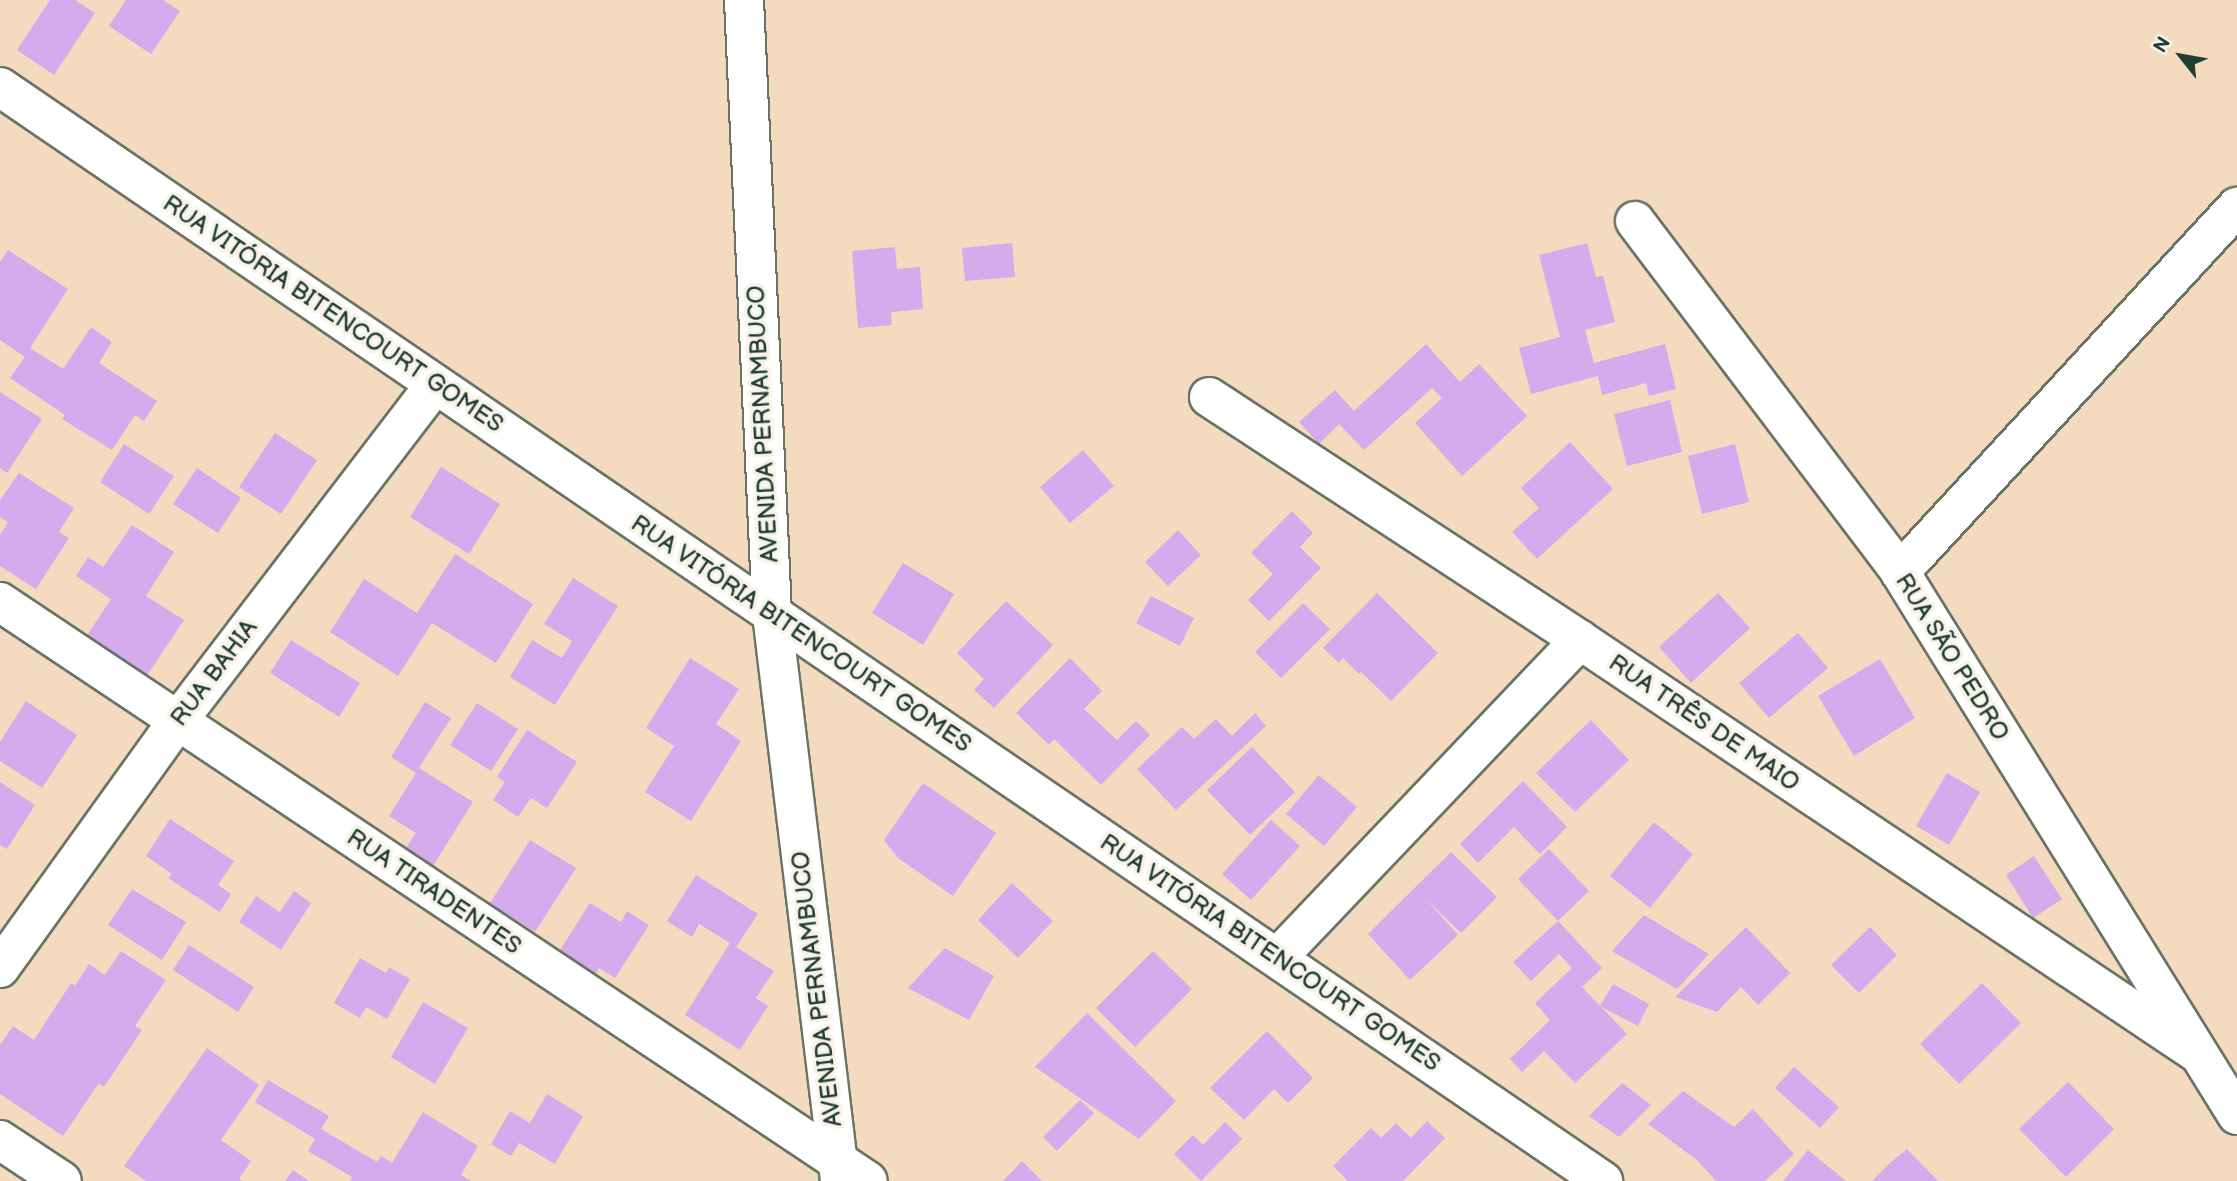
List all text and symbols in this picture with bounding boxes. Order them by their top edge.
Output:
north arrow [2146,21,2216,91]
text: N [2149,33,2176,57]
street label: RUA VITÓRIA BITENCOURT GOMES [157,189,509,439]
street label: AVENIDA PERNAMBUCO [741,285,785,563]
street label: RUA VITÓRIA BITENCOURT GOMES [625,509,977,759]
street label: RUA SÃO PEDRO [1889,568,2015,746]
street label: RUA BAHIA [165,614,263,732]
street label: RUA TRÊS DE MAIO [1603,648,1805,798]
street label: RUA TIRADENTES [341,823,527,961]
street label: RUA VITÓRIA BITENCOURT GOMES [1094,828,1446,1078]
street label: AVENIDA PERNAMBUCO [786,850,848,1128]

